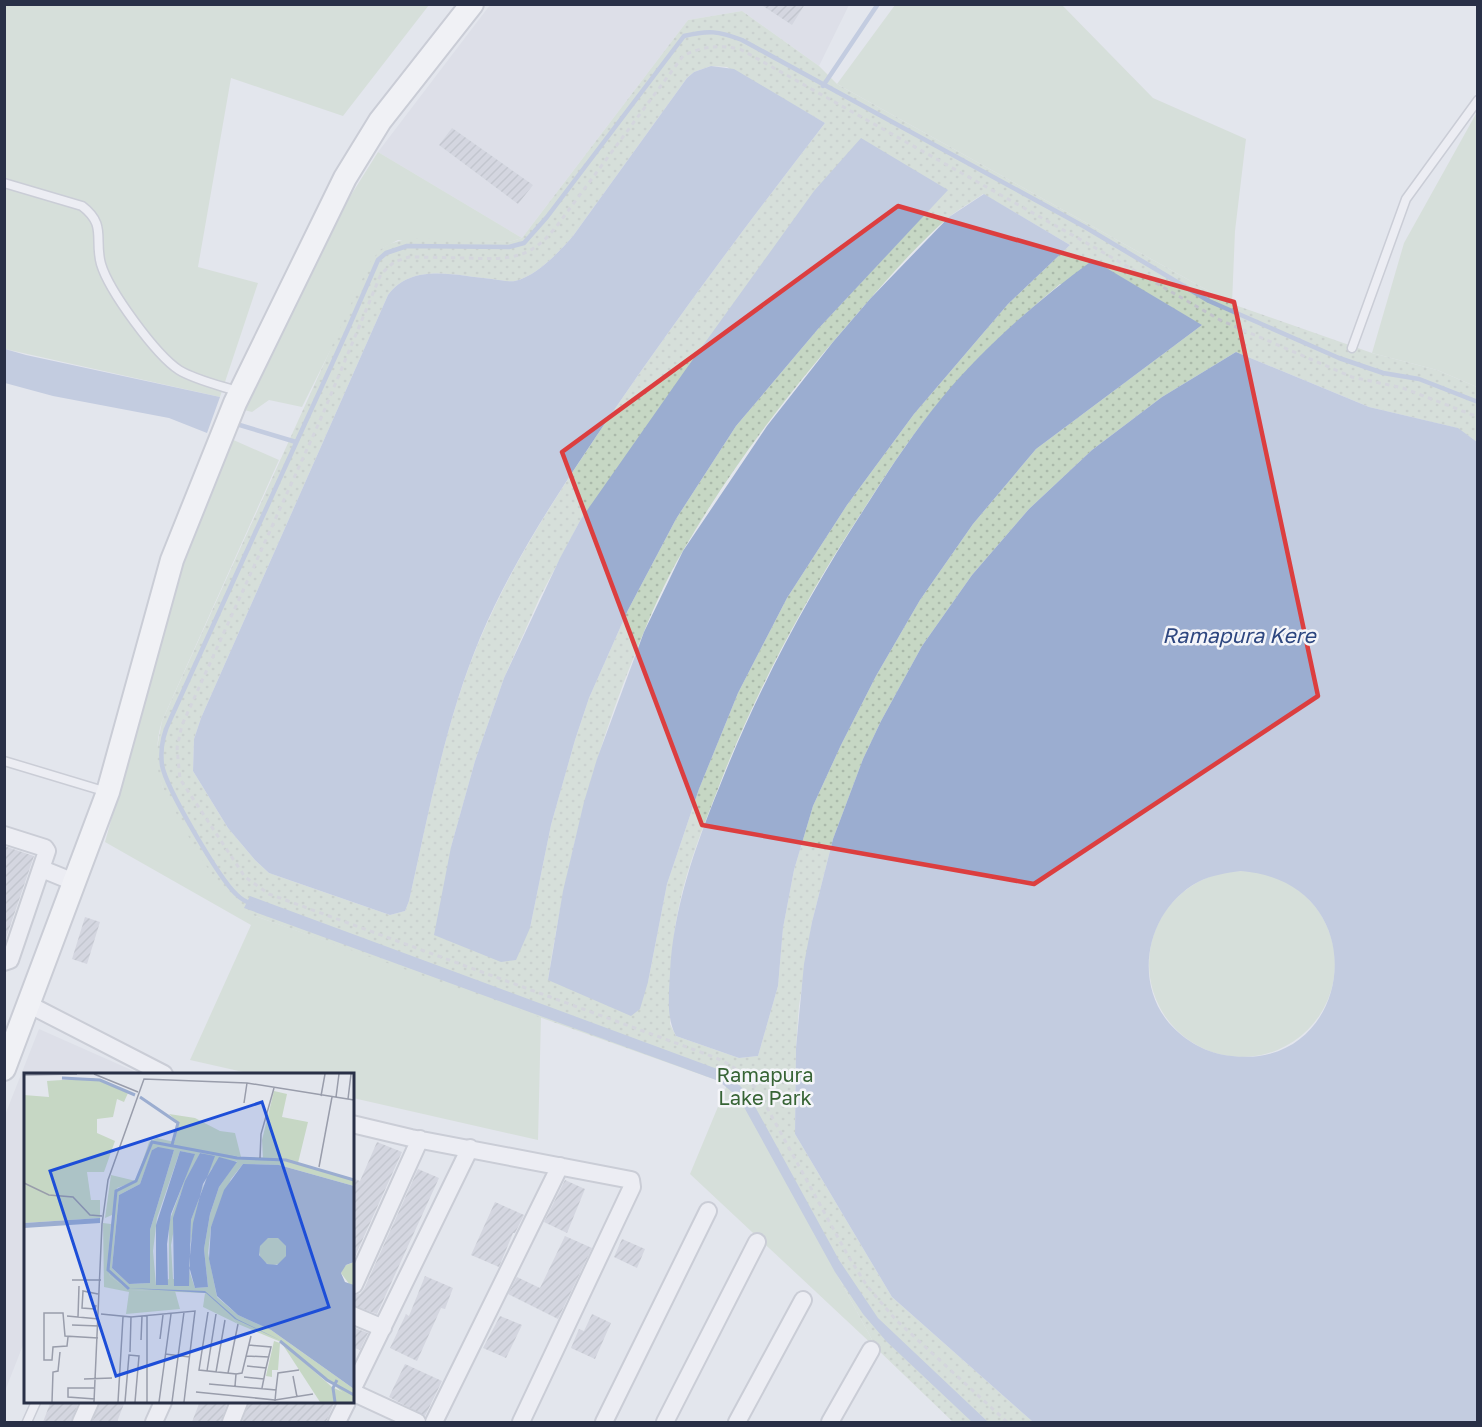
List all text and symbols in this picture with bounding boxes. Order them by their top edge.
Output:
water label: Ramapura Kere [1162,622,1318,648]
park label: Ramapura Lake Park [717,1062,814,1109]
inset map [24,1073,354,1403]

